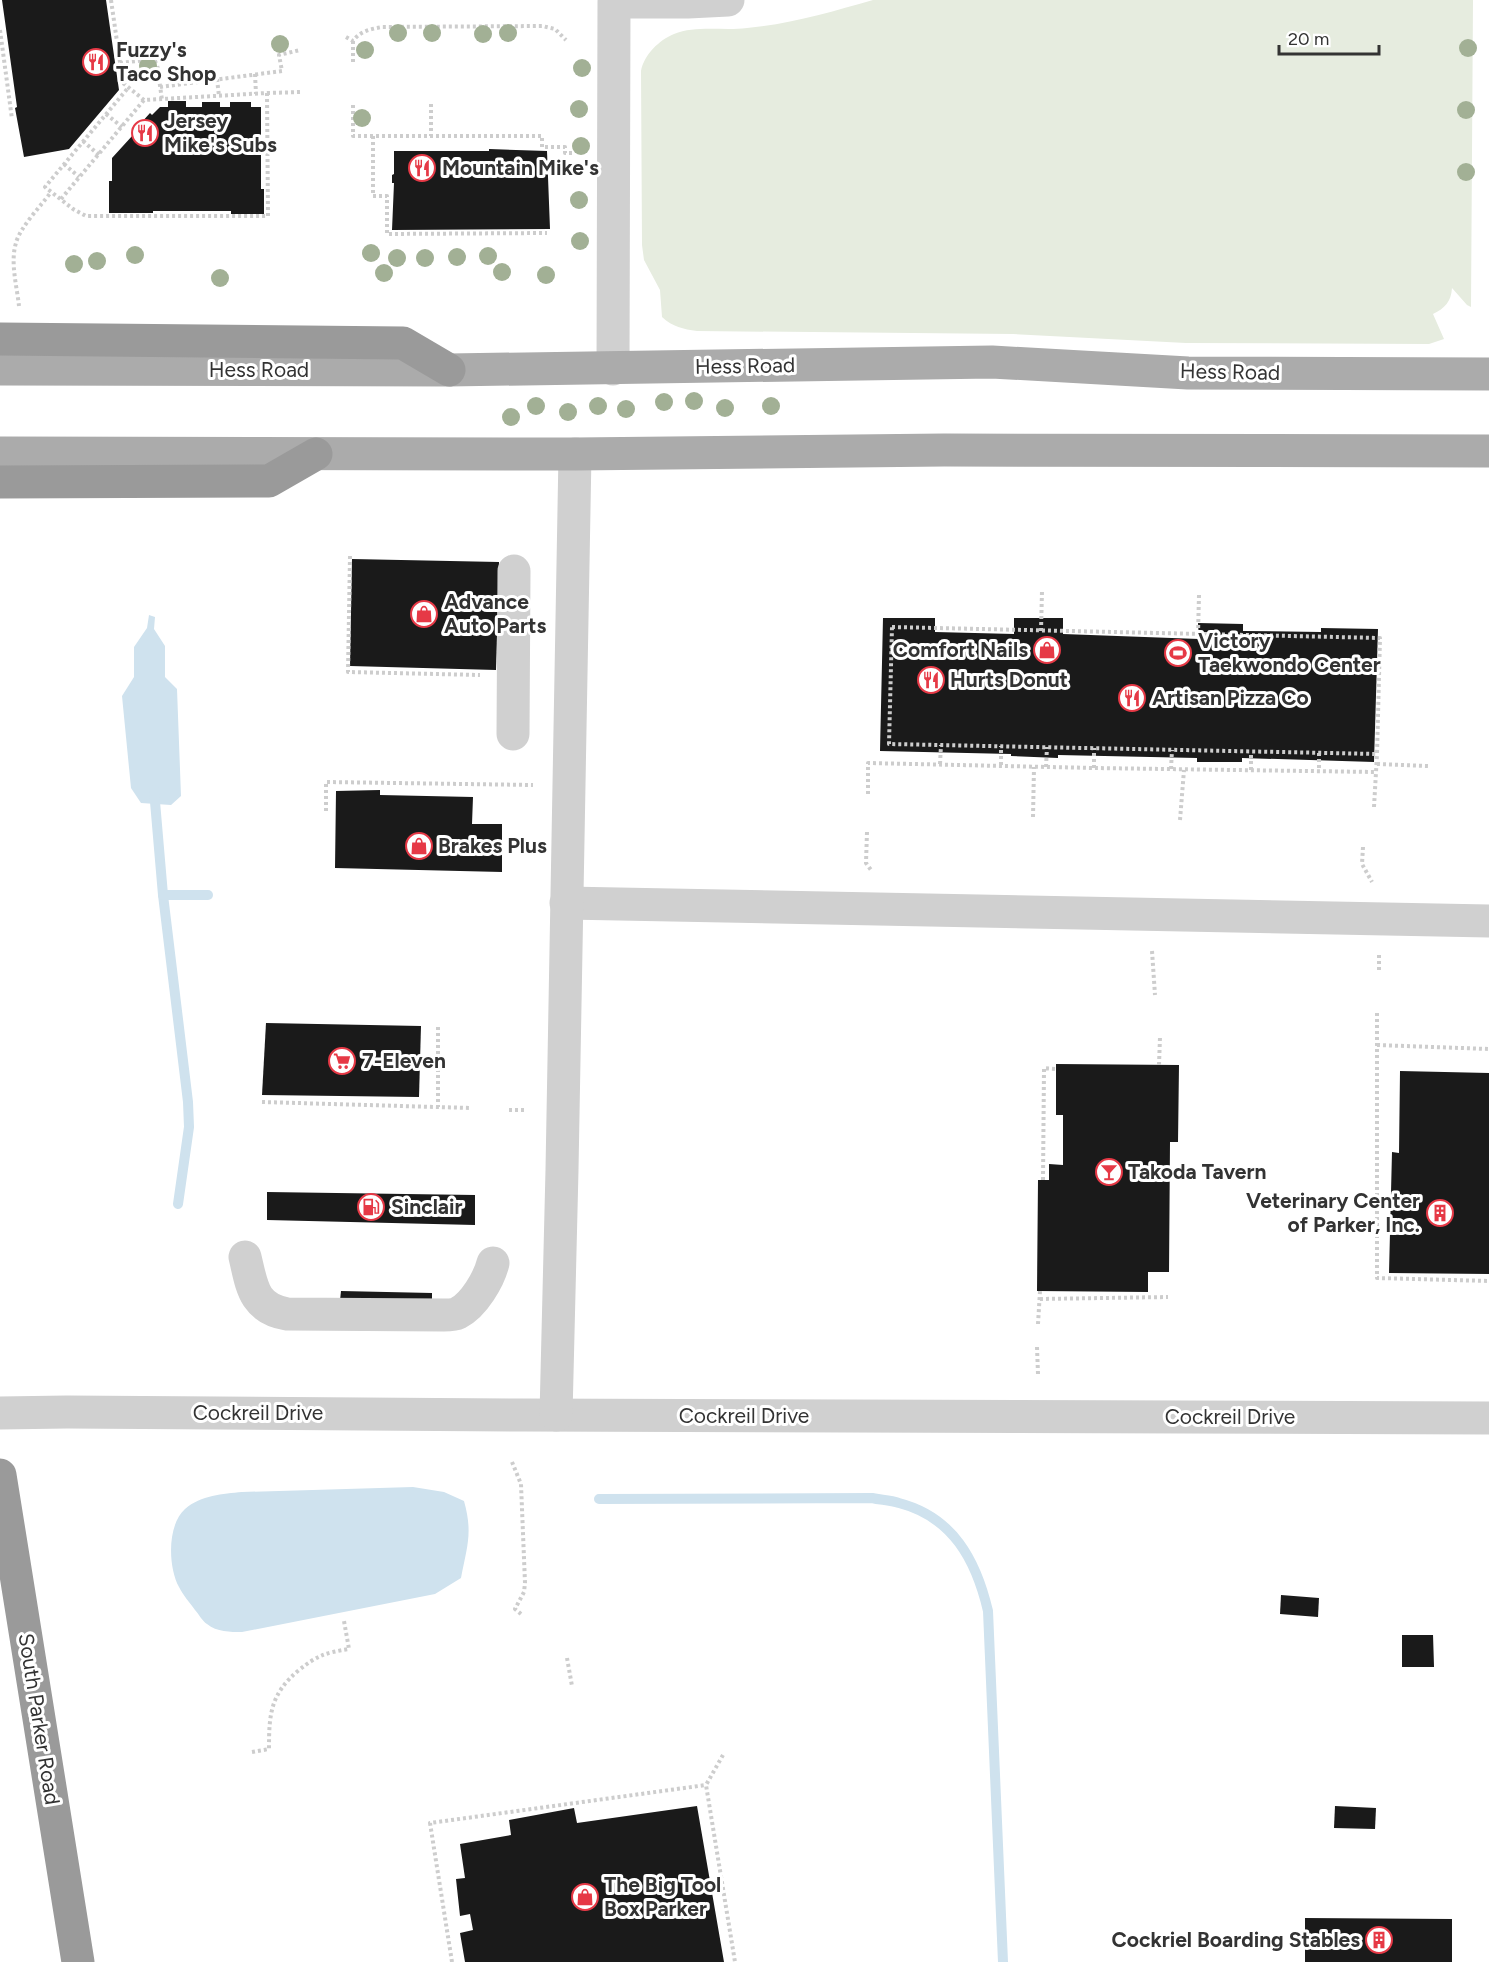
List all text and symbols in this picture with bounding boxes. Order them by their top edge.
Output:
scale bar [1279,18,1380,56]
text: 20 m [1288,28,1329,50]
place label: Fuzzy's Taco Shop [116,37,216,86]
restaurant icon: Fuzzy's Taco Shop [81,47,111,77]
place label: Jersey Mike's Subs [164,108,277,157]
restaurant icon: Jersey Mike's Subs [130,118,160,148]
restaurant icon: Mountain Mike's [407,153,437,183]
place label: Mountain Mike's [442,155,599,180]
street label: Hess Road [695,352,795,379]
street label: Hess Road [209,357,309,382]
street label: Hess Road [1180,358,1280,385]
place label: Advance Auto Parts [444,589,546,638]
shop icon: Advance Auto Parts [409,599,439,629]
place label: Victory Taekwondo Center [1198,628,1381,677]
shop icon: Comfort Nails [1032,635,1062,665]
place label: Comfort Nails [893,637,1028,662]
sports icon: Victory Taekwondo Center [1163,638,1193,668]
restaurant icon: Hurts Donut [916,665,946,695]
place label: Hurts Donut [950,667,1068,692]
restaurant icon: Artisan Pizza Co [1117,683,1147,713]
place label: Artisan Pizza Co [1152,685,1309,710]
shop icon: Brakes Plus [404,831,434,861]
place label: Brakes Plus [438,833,547,858]
supermarket icon: 7-Eleven [327,1046,357,1076]
place label: 7-Eleven [362,1048,446,1073]
bar icon: Takoda Tavern [1094,1157,1124,1187]
place label: Takoda Tavern [1128,1159,1266,1184]
place label: Veterinary Center of Parker, Inc. [1246,1188,1420,1237]
fuel station icon: Sinclair [356,1192,386,1222]
place label: Sinclair [391,1194,463,1219]
building icon: Veterinary Center of Parker, Inc. [1425,1198,1455,1228]
street label: Cockreil Drive [193,1400,323,1425]
street label: Cockreil Drive [679,1403,809,1428]
street label: Cockreil Drive [1165,1404,1295,1429]
street label: South Parker Road [14,1631,65,1807]
place label: The Big Tool Box Parker [604,1872,721,1921]
shop icon: The Big Tool Box Parker [570,1882,600,1912]
building icon: Cockriel Boarding Stables [1364,1925,1394,1955]
place label: Cockriel Boarding Stables [1112,1927,1360,1952]

